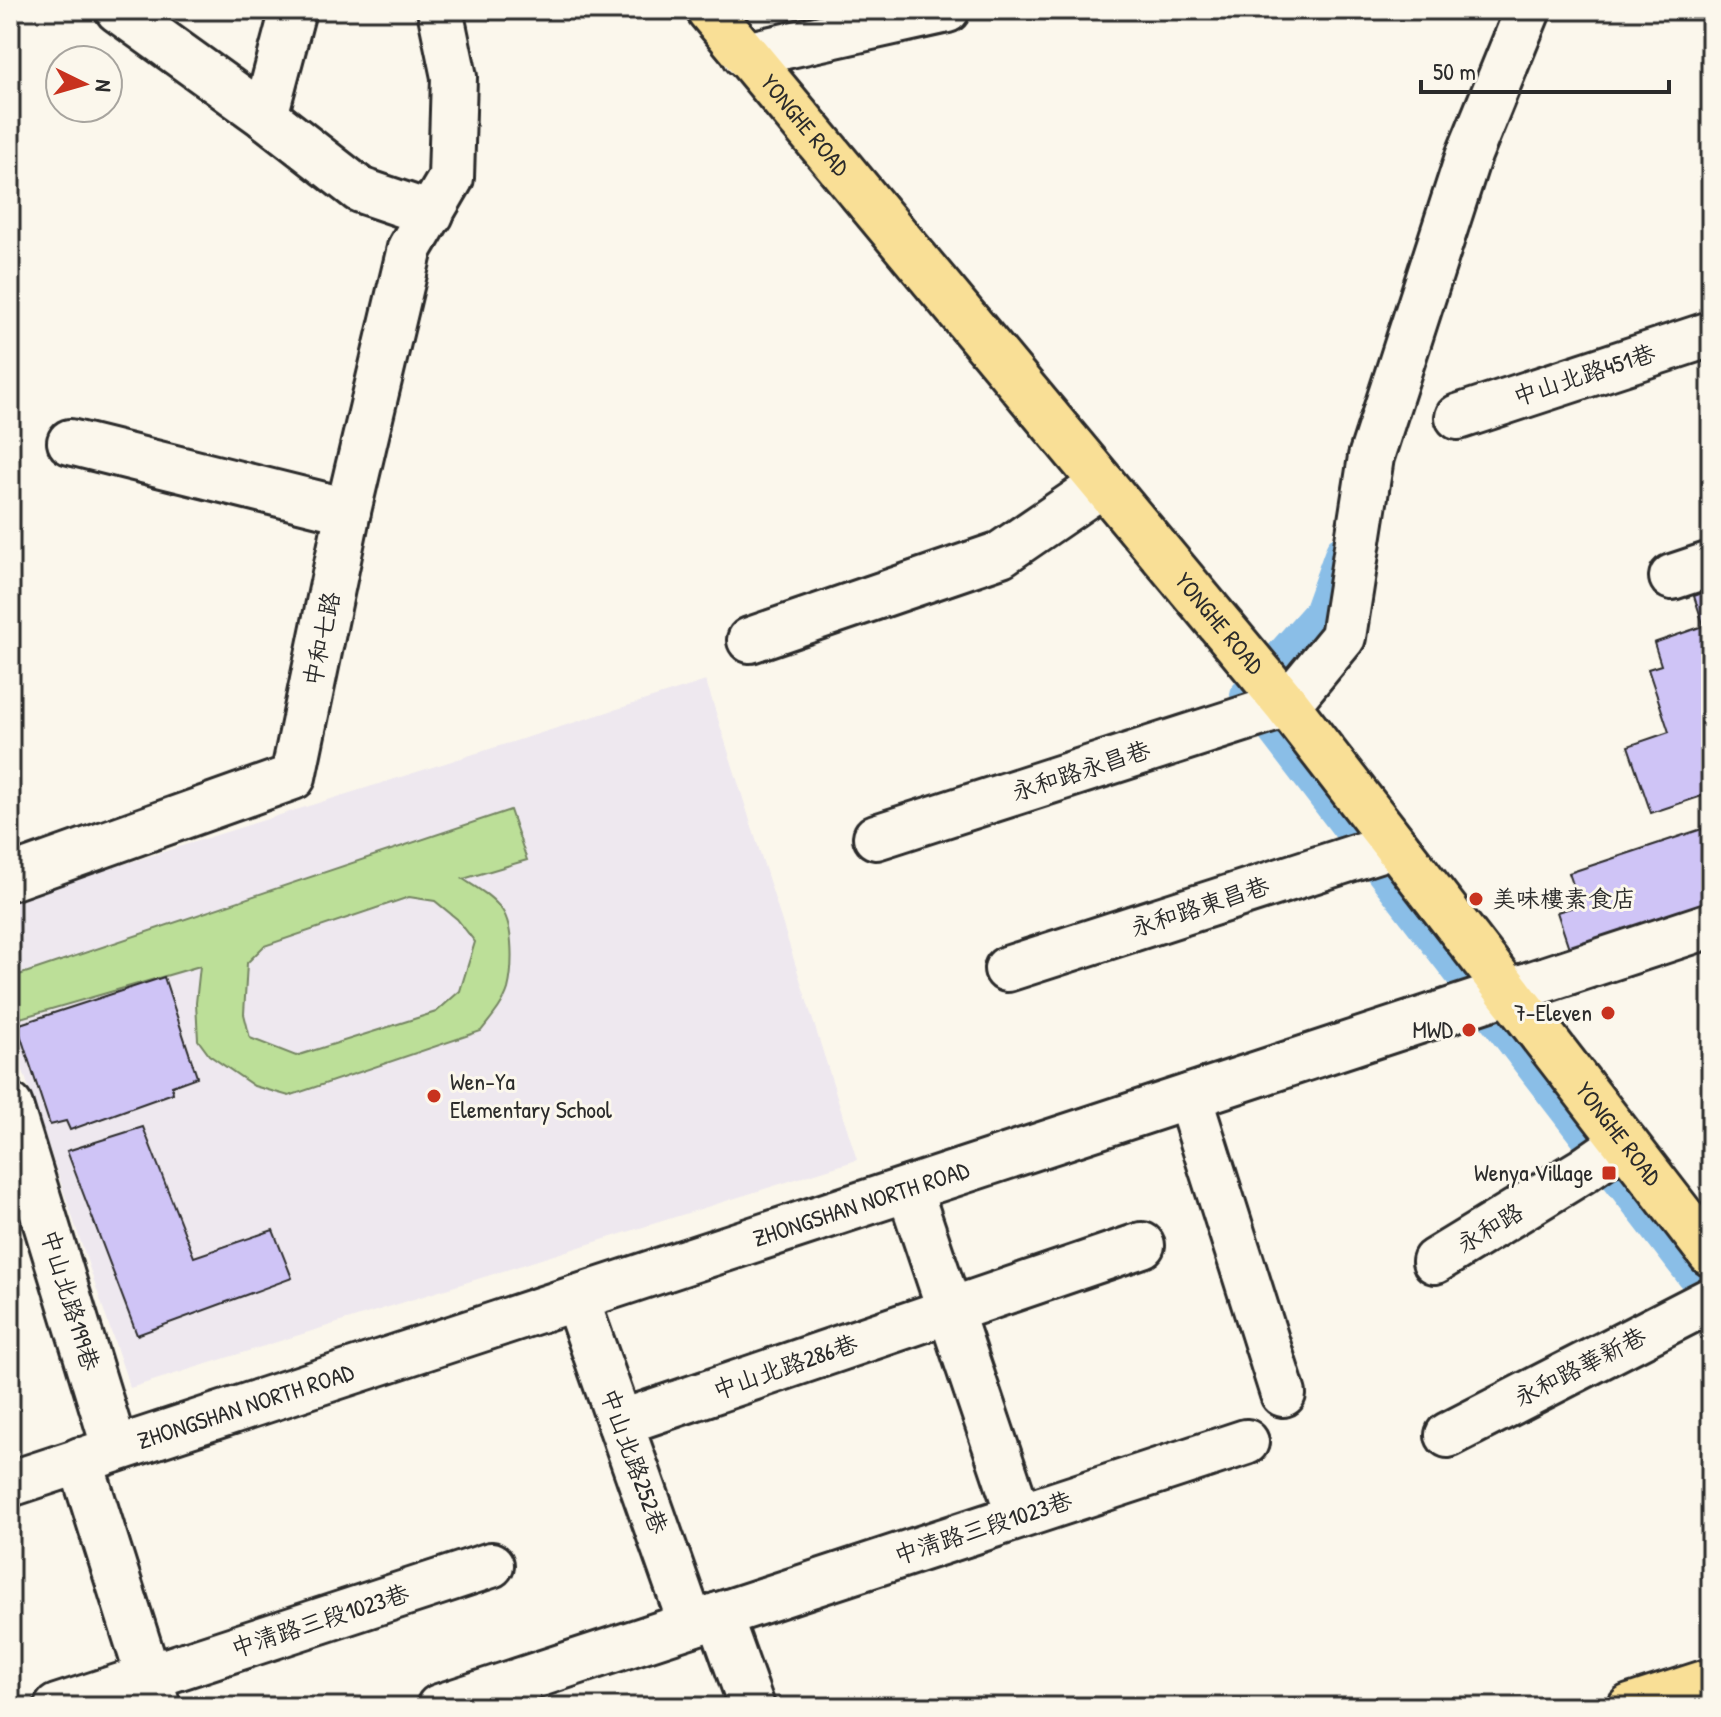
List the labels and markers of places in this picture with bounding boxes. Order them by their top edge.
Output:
place label: 美味樓素食店 [1492,882,1636,914]
marker: 美味樓素食店 [1467,890,1485,908]
place label: 7-Eleven [1514,996,1592,1028]
marker: 7-Eleven [1599,1004,1617,1022]
place label: MWD [1413,1013,1454,1045]
marker: MWD [1460,1021,1478,1039]
place label: Wen-Ya Elementary School [450,1065,613,1125]
marker: Wen-Ya Elementary School [425,1087,443,1105]
place label: Wenya Village [1474,1156,1593,1188]
marker: Wenya Village [1600,1164,1618,1182]

